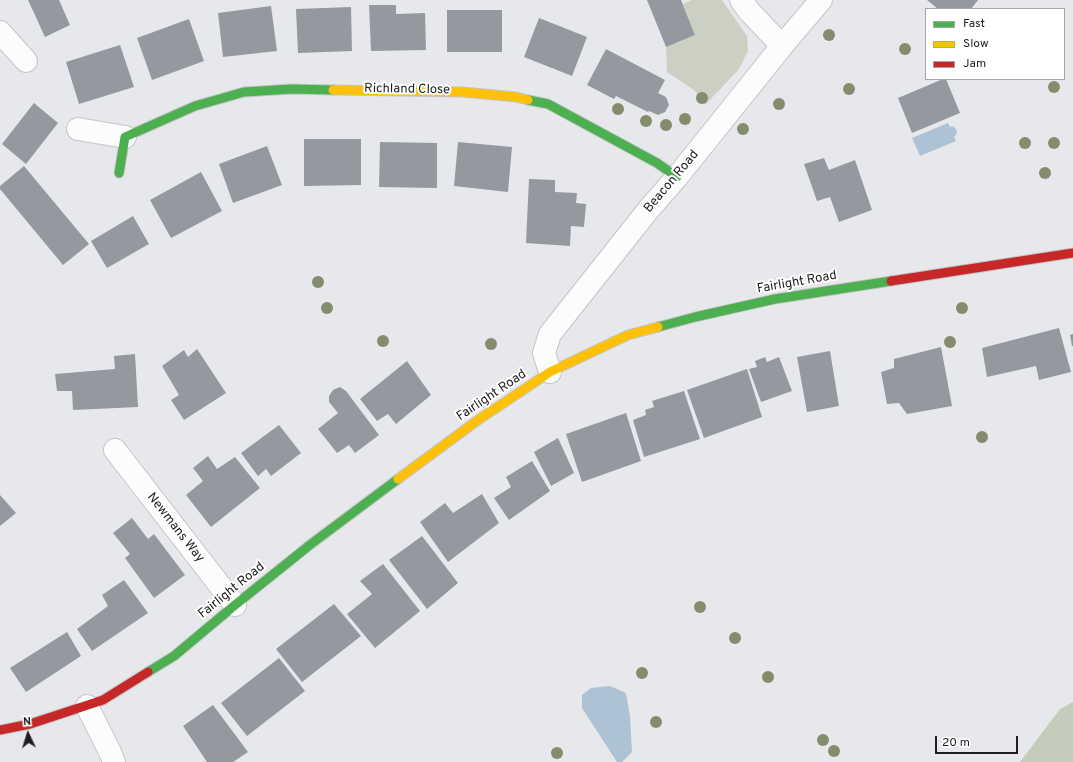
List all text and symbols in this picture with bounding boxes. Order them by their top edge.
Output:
legend [925,8,1065,80]
text: Fast [963,16,985,32]
text: Slow [963,36,989,52]
text: Jam [963,56,986,72]
street label: Richland Close [364,81,450,99]
street label: Beacon Road [641,148,703,216]
street label: Fairlight Road [756,268,838,298]
street label: Fairlight Road [454,367,530,425]
street label: Newmans Way [143,490,207,566]
street label: Fairlight Road [196,560,268,622]
north arrow [8,714,48,754]
text: N [23,715,32,729]
scale bar [937,728,1020,754]
text: 20 m [942,735,970,751]

